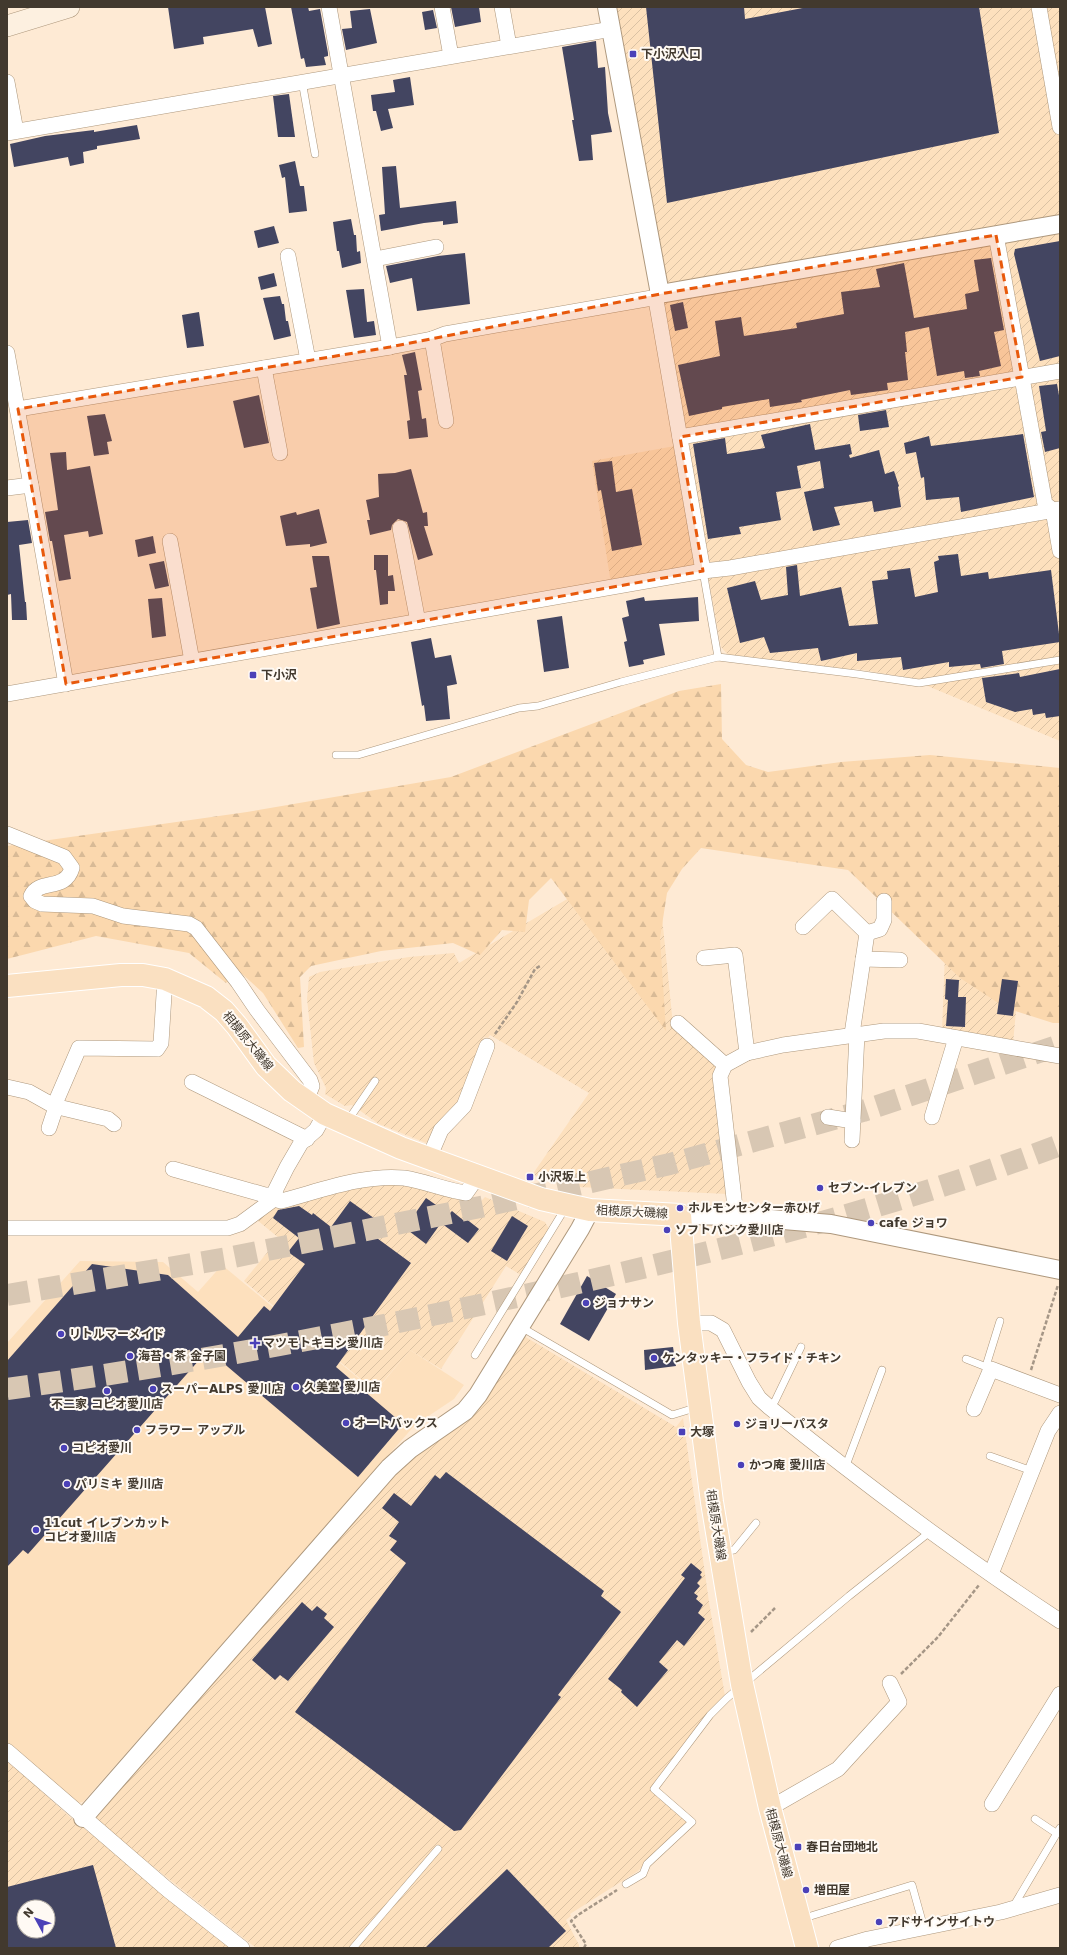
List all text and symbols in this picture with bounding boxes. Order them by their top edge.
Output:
place label: 下小沢入口 [641,47,701,61]
marker: 下小沢入口 [628,49,638,59]
place label: 下小沢 [261,668,297,682]
marker: 下小沢 [248,670,258,680]
street label: 相模原大磯線 [220,1009,276,1073]
place label: 小沢坂上 [538,1170,586,1184]
marker: 小沢坂上 [525,1172,535,1182]
place label: セブン-イレブン [828,1181,917,1195]
marker: セブン-イレブン [815,1183,825,1193]
place label: ホルモンセンター赤ひげ [688,1201,820,1215]
street label: 相模原大磯線 [596,1203,668,1221]
marker: ホルモンセンター赤ひげ [675,1203,685,1213]
place label: cafe ジョワ [879,1216,948,1230]
marker: cafe ジョワ [866,1218,876,1228]
place label: ソフトバンク愛川店 [675,1223,784,1237]
marker: ソフトバンク愛川店 [662,1225,672,1235]
place label: ジョナサン [594,1296,654,1310]
marker: ジョナサン [581,1298,591,1308]
place label: リトルマーメイド [69,1327,165,1341]
marker: リトルマーメイド [56,1329,66,1339]
place label: マツモトキヨシ愛川店 [263,1336,383,1350]
marker: マツモトキヨシ愛川店 [250,1338,260,1348]
place label: 海苔・茶 金子園 [138,1349,226,1363]
marker: 海苔・茶 金子園 [125,1351,135,1361]
place label: ケンタッキー・フライド・チキン [662,1351,841,1365]
marker: ケンタッキー・フライド・チキン [649,1353,659,1363]
place label: 久美堂 愛川店 [304,1380,380,1394]
place label: スーパーALPS 愛川店 [161,1382,283,1396]
marker: 久美堂 愛川店 [291,1382,301,1392]
marker: スーパーALPS 愛川店 [148,1384,158,1394]
marker: 不二家 コピオ愛川店 [102,1386,112,1396]
place label: 不二家 コピオ愛川店 [51,1397,163,1411]
place label: オートバックス [354,1416,438,1430]
place label: ジョリーパスタ [745,1417,829,1431]
marker: オートバックス [341,1418,351,1428]
marker: ジョリーパスタ [732,1419,742,1429]
place label: フラワー アップル [145,1423,245,1437]
marker: フラワー アップル [132,1425,142,1435]
place label: 大塚 [690,1425,714,1439]
marker: 大塚 [677,1427,687,1437]
place label: コピオ愛川 [72,1441,132,1455]
marker: コピオ愛川 [59,1443,69,1453]
place label: かつ庵 愛川店 [749,1458,825,1472]
marker: かつ庵 愛川店 [736,1460,746,1470]
place label: パリミキ 愛川店 [75,1477,163,1491]
marker: パリミキ 愛川店 [62,1479,72,1489]
street label: 相模原大磯線 [703,1488,729,1562]
place label: 11cut イレブンカット コピオ愛川店 [44,1516,170,1544]
marker: 11cut イレブンカット コピオ愛川店 [31,1525,41,1535]
street label: 相模原大磯線 [763,1806,795,1880]
place label: 春日台団地北 [806,1840,878,1854]
marker: 春日台団地北 [793,1842,803,1852]
place label: 増田屋 [814,1883,850,1897]
marker: 増田屋 [801,1885,811,1895]
north arrow [16,1899,56,1939]
text: N [21,1905,37,1921]
place label: アドサインサイトウ [887,1915,995,1929]
marker: アドサインサイトウ [874,1917,884,1927]

